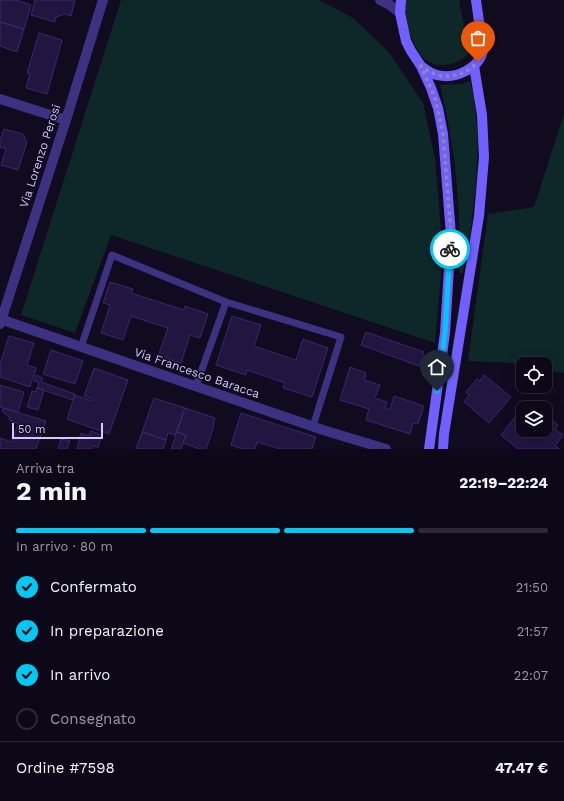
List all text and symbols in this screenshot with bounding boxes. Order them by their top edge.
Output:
pin [461,21,495,62]
icon: bag [467,27,489,49]
street label: Via Lorenzo Perosi [17,102,63,210]
courier [430,229,470,269]
icon: bike [439,238,461,260]
street label: Via Francesco Baracca [132,345,262,401]
pin [420,350,454,391]
icon: home [426,356,448,378]
map controls [516,357,552,437]
button: locate [516,357,552,393]
button: layers [516,401,552,437]
scale bar [12,421,103,440]
text: 50 m [18,423,45,436]
text: Arriva tra [16,461,74,476]
text: 22:19–22:24 [459,474,548,492]
text: 2 min [16,476,87,506]
text: In arrivo · 80 m [16,539,113,554]
icon: check [16,576,38,598]
text: Confermato [50,578,137,596]
text: 21:50 [516,580,548,595]
icon: check [16,620,38,642]
text: In preparazione [50,622,164,640]
text: 21:57 [517,624,548,639]
icon: check [16,664,38,686]
text: In arrivo [50,666,110,684]
text: 22:07 [514,668,548,683]
text: Consegnato [50,710,136,728]
text: Ordine #7598 [16,759,115,777]
text: 47.47 € [495,759,548,777]

